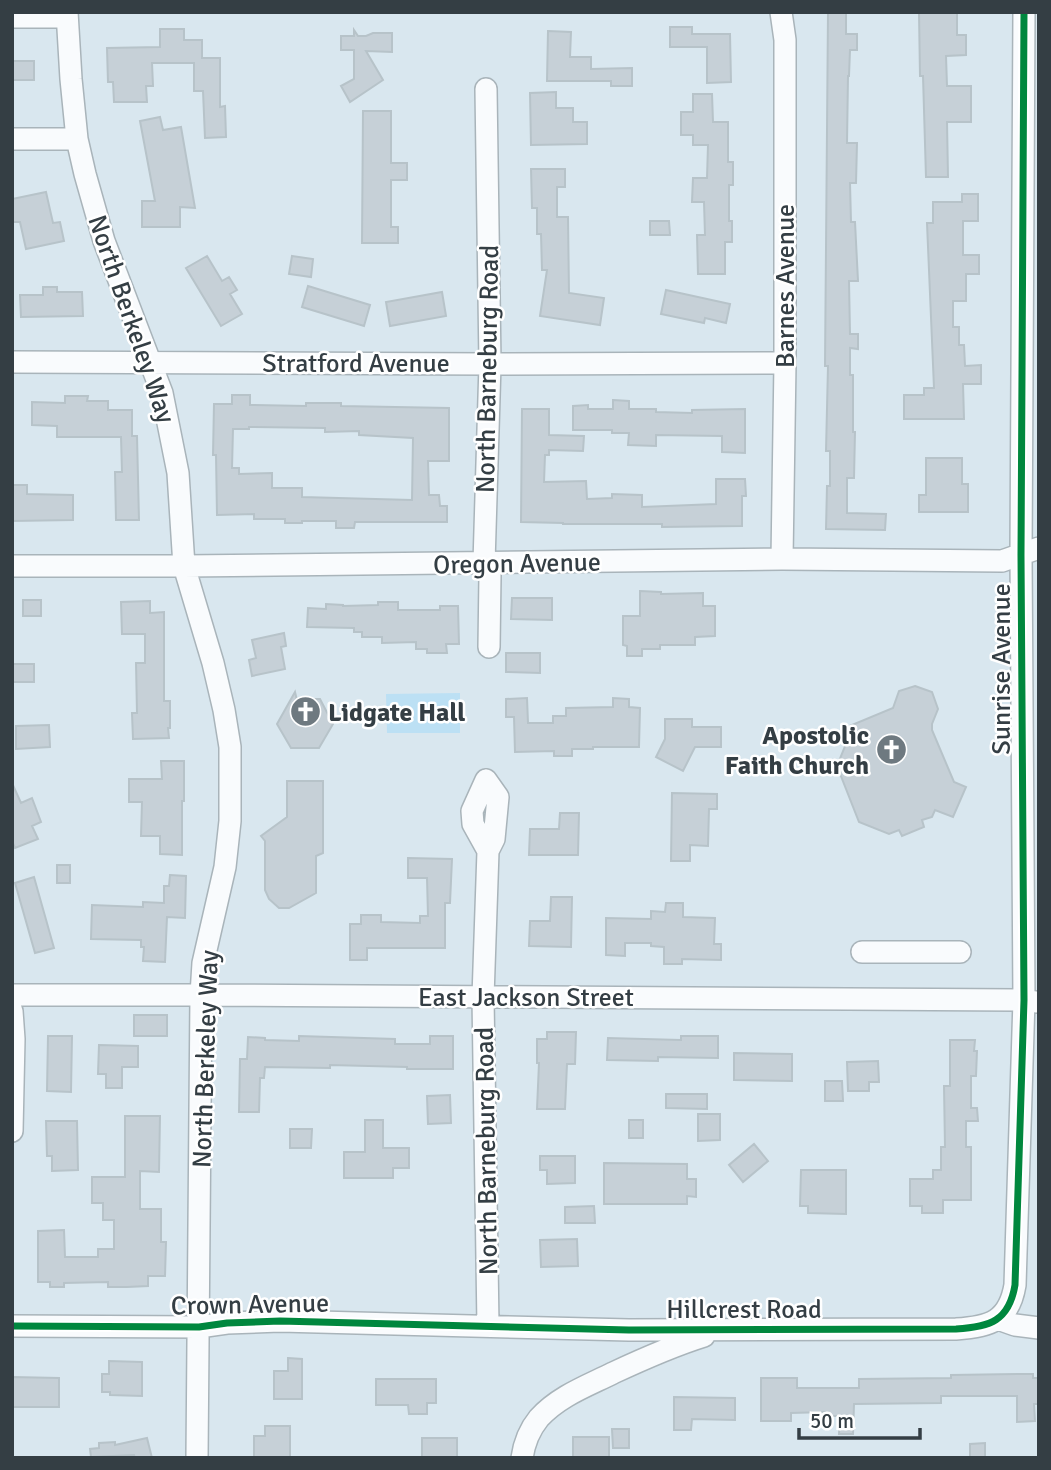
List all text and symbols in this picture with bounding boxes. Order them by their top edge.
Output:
street label: Barnes Avenue [770,204,802,368]
street label: North Berkeley Way [80,211,182,428]
street label: North Barneburg Road [470,245,506,493]
street label: Stratford Avenue [262,348,450,380]
street label: Oregon Avenue [433,547,601,581]
street label: Sunrise Avenue [986,583,1018,755]
church icon: Lidgate Hall [288,695,322,729]
place label: Lidgate Hall [328,697,465,729]
place label: Apostolic Faith Church [725,720,869,782]
church icon: Apostolic Faith Church [875,733,909,767]
street label: North Berkeley Way [186,949,226,1169]
street label: East Jackson Street [418,982,634,1014]
street label: North Barneburg Road [469,1027,505,1275]
street label: Crown Avenue [171,1288,329,1322]
street label: Hillcrest Road [666,1294,822,1326]
scale bar [799,1396,920,1440]
text: 50 m [810,1408,854,1434]

